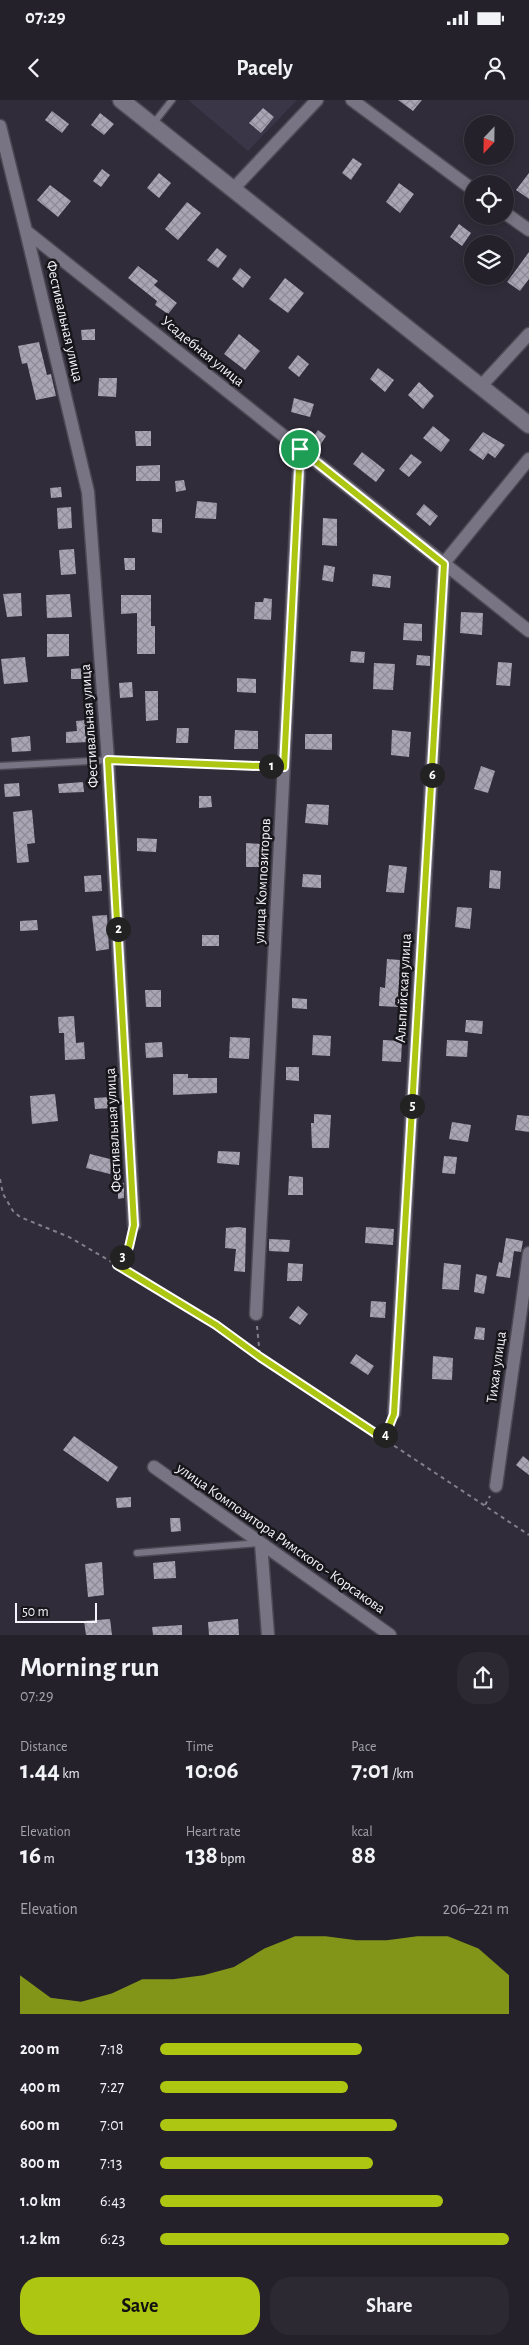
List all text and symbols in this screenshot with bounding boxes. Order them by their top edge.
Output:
text: 07:29 [25,8,66,27]
icon: back [20,54,48,82]
icon: person [481,54,509,82]
text: Pacely [236,57,293,79]
north arrow [464,115,514,165]
map controls [464,115,514,285]
button: locate [464,175,514,225]
button: layers [464,235,514,285]
street label: Фестивальная улица [43,259,86,383]
street label: Усадебная улица [158,313,247,389]
pin [279,428,321,470]
icon: arrive [286,435,314,463]
street label: Фестивальная улица [78,663,101,788]
pin: 1 [258,754,284,778]
text: 1 [269,759,274,773]
pin: 6 [420,762,444,788]
text: 6 [429,768,436,782]
street label: улица Композиторов [252,818,273,945]
pin: 2 [106,916,130,942]
text: 2 [115,922,122,936]
street label: Альпийская улица [393,933,414,1043]
street label: Фестивальная улица [103,1067,124,1192]
pin: 5 [400,1094,424,1118]
text: 5 [409,1099,416,1113]
pin: 3 [110,1244,134,1270]
text: 3 [119,1250,126,1264]
street label: Тихая улица [484,1330,509,1404]
pin: 4 [372,1422,398,1448]
text: 4 [382,1428,389,1442]
street label: улица Композитора Римского - Корсакова [173,1460,388,1616]
scale bar [15,1600,98,1623]
text: 50 m [22,1605,49,1619]
button: share [457,1652,509,1704]
text: Morning run [20,1654,160,1682]
text: 07:29 [20,1688,54,1704]
text: Distance [20,1740,67,1754]
text: Time [186,1740,214,1754]
text: Pace [351,1740,377,1754]
text: 1.44 [20,1758,60,1783]
text: 10:06 [186,1758,239,1783]
text: 7:01 [351,1758,390,1783]
text: km [60,1767,80,1781]
text: /km [390,1767,414,1781]
text: Elevation [20,1825,71,1839]
text: Heart rate [186,1825,241,1839]
text: kcal [351,1825,373,1839]
text: 16 [20,1843,41,1868]
text: 138 [186,1843,218,1868]
text: 88 [351,1843,376,1868]
text: m [41,1852,55,1866]
text: bpm [218,1852,245,1866]
text: Elevation [20,1901,78,1917]
text: 206–221 m [443,1901,509,1917]
text: 200 m [20,2041,60,2057]
text: 7:18 [100,2041,123,2057]
text: 400 m [20,2079,60,2095]
text: 7:27 [100,2079,124,2095]
text: 600 m [20,2117,60,2133]
text: 7:01 [100,2117,124,2133]
text: 800 m [20,2155,60,2171]
text: 7:13 [100,2155,122,2171]
text: 1.0 km [20,2193,61,2209]
text: 6:43 [100,2193,125,2209]
text: 1.2 km [20,2231,60,2247]
text: 6:23 [100,2231,125,2247]
button: Save [20,2277,260,2335]
button: Share [270,2277,509,2335]

